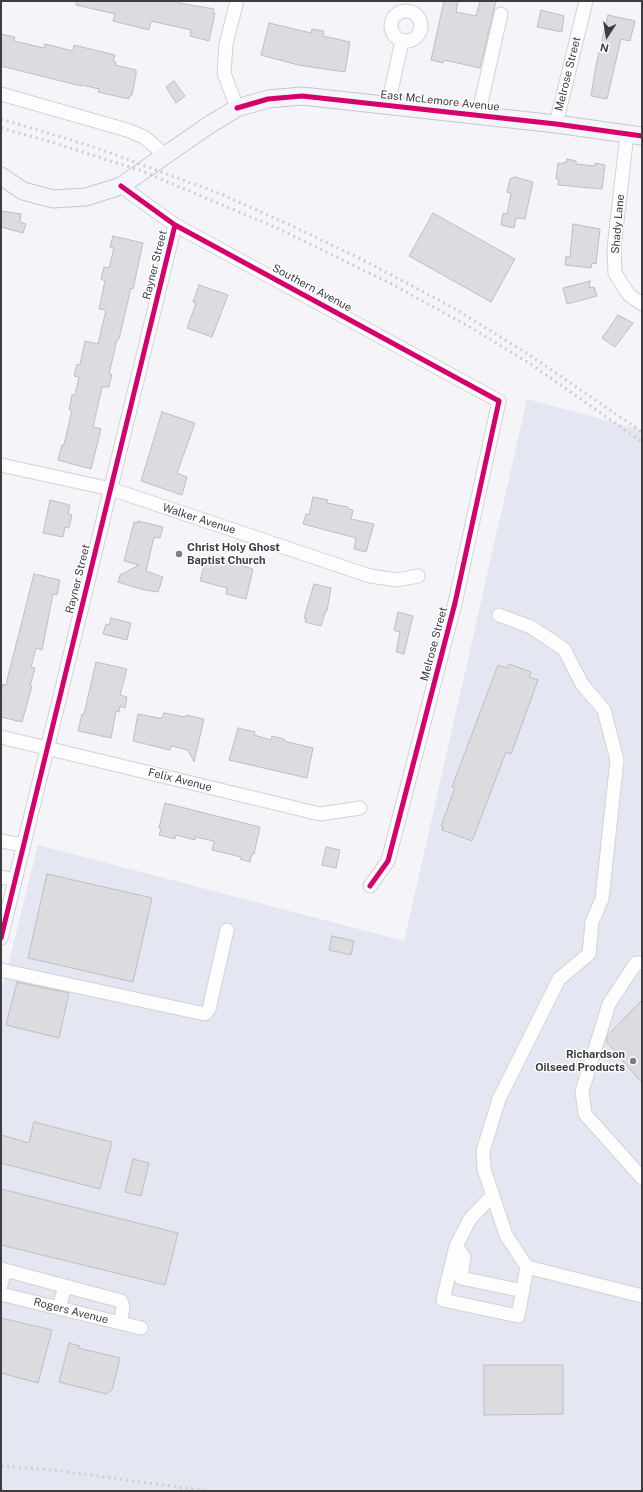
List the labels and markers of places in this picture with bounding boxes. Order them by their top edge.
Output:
place label: Christ Holy Ghost Baptist Church [187,541,280,567]
marker: Christ Holy Ghost Baptist Church [174,549,184,559]
place label: Richardson Oilseed Products [535,1048,625,1074]
marker: Richardson Oilseed Products [628,1056,638,1066]

